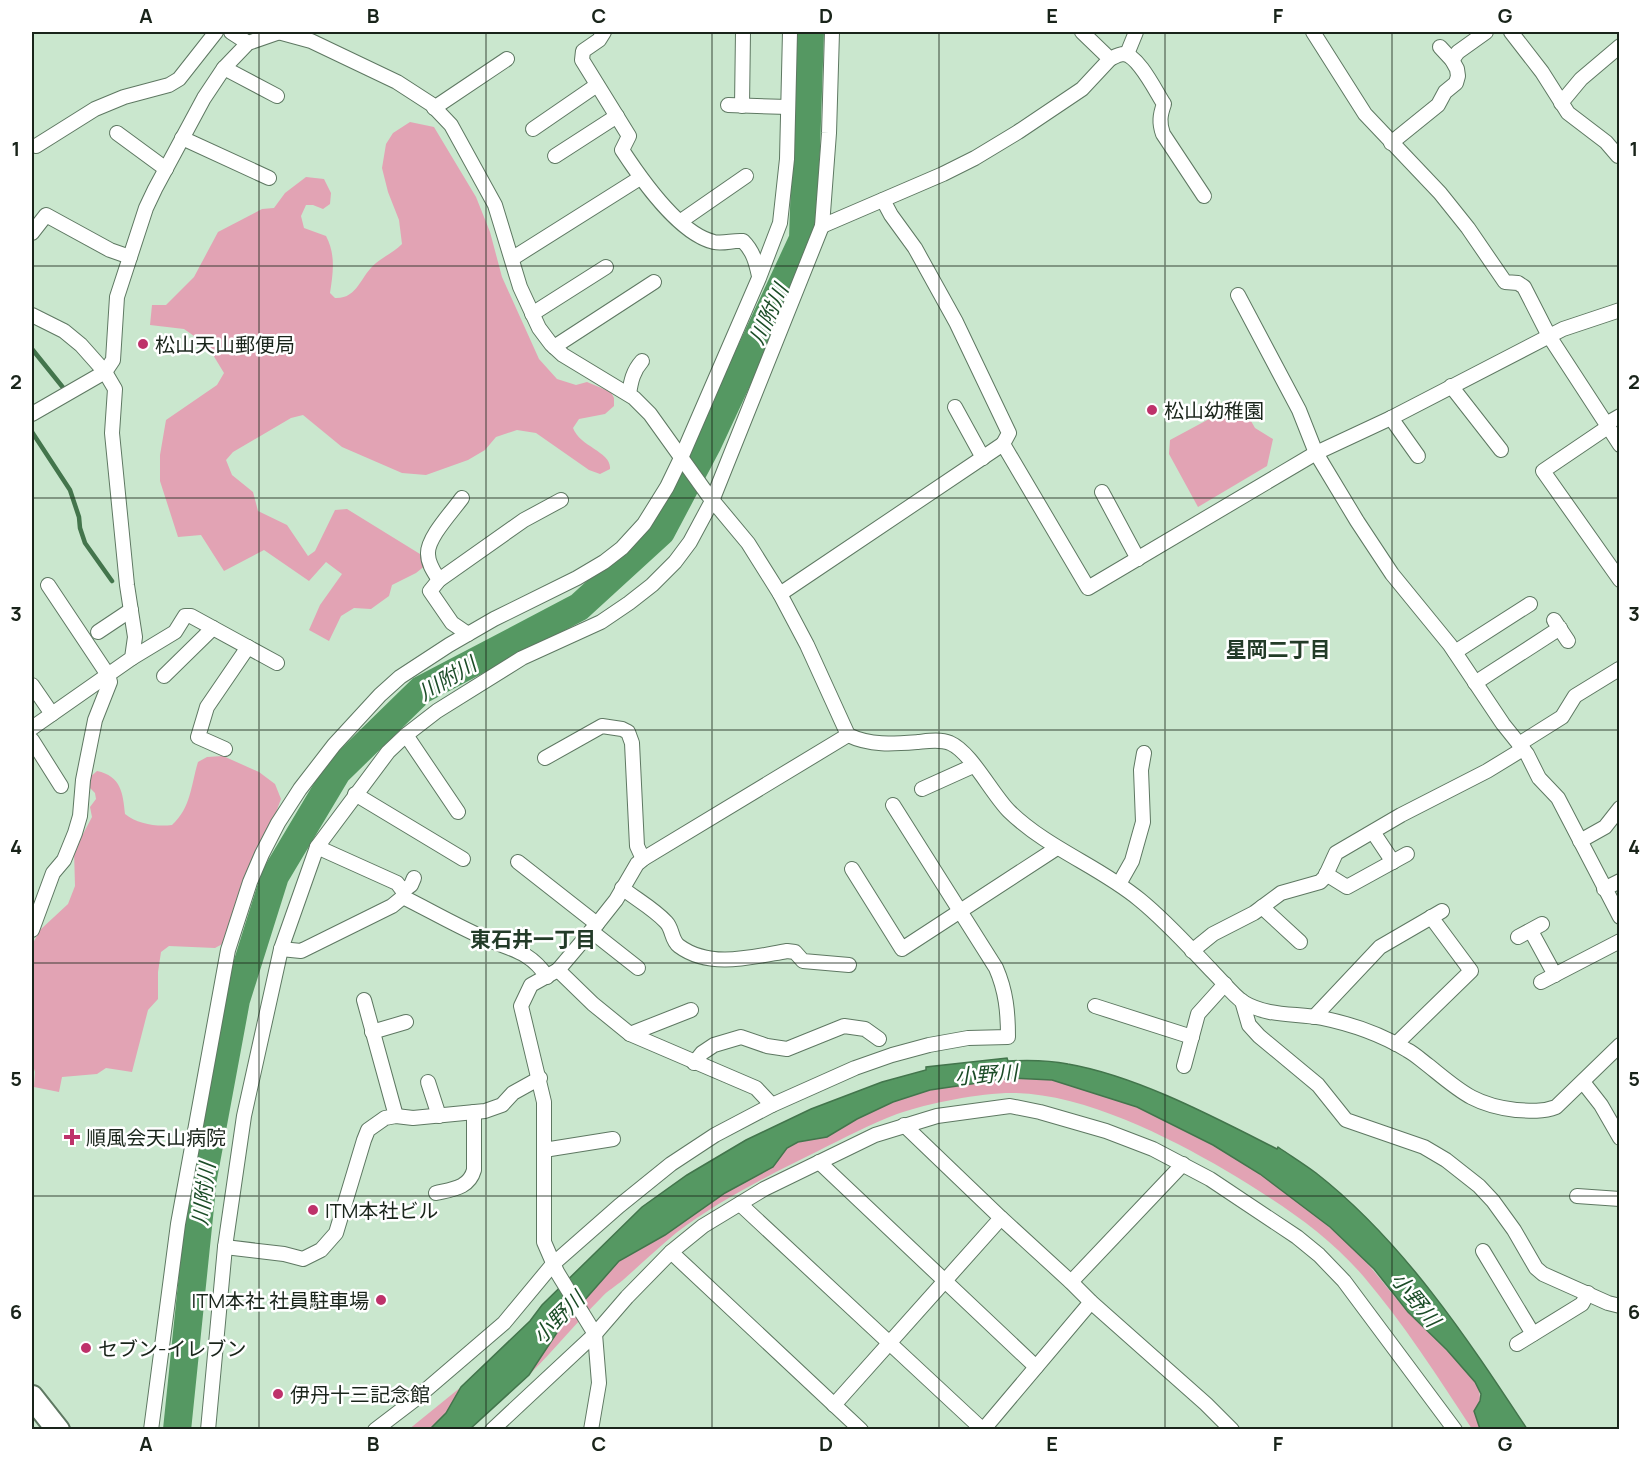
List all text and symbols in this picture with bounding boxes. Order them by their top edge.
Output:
text: A [139,2,153,29]
text: B [367,2,380,29]
text: C [592,2,606,29]
text: D [819,2,833,29]
text: E [1046,2,1058,29]
text: F [1273,2,1284,29]
text: G [1498,2,1513,29]
text: 1 [12,135,20,162]
text: 1 [1630,135,1638,162]
water label: 川附川 [742,278,795,348]
place label: 松山天山郵便局 [155,331,295,358]
marker: 松山天山郵便局 [136,337,150,351]
text: 2 [10,368,22,395]
text: 2 [1628,368,1640,395]
place label: 松山幼稚園 [1164,397,1264,424]
marker: 松山幼稚園 [1145,403,1159,417]
text: 3 [10,600,22,627]
text: 3 [1628,600,1640,627]
district label: 星岡二丁目 [1226,635,1331,663]
water label: 川附川 [413,649,483,706]
text: 4 [10,833,22,860]
text: 4 [1628,833,1640,860]
district label: 東石井一丁目 [470,925,596,953]
water label: 小野川 [954,1058,1020,1090]
text: 5 [10,1065,22,1092]
text: 5 [1628,1065,1640,1092]
place label: 順風会天山病院 [86,1124,226,1151]
marker: 順風会天山病院 [63,1128,81,1146]
water label: 川附川 [185,1159,221,1227]
place label: ITM本社ビル [325,1197,438,1224]
marker: ITM本社ビル [306,1203,320,1217]
water label: 小野川 [1385,1266,1448,1334]
water label: 小野川 [526,1283,592,1349]
place label: ITM本社 社員駐車場 [192,1287,369,1314]
marker: ITM本社 社員駐車場 [374,1293,388,1307]
text: 6 [10,1298,22,1325]
text: 6 [1628,1298,1640,1325]
place label: セブン-イレブン [98,1335,246,1362]
marker: セブン-イレブン [79,1341,93,1355]
place label: 伊丹十三記念館 [290,1381,430,1408]
marker: 伊丹十三記念館 [271,1387,285,1401]
text: A [139,1430,153,1457]
text: B [367,1430,380,1457]
text: C [592,1430,606,1457]
text: D [819,1430,833,1457]
text: E [1046,1430,1058,1457]
text: F [1273,1430,1284,1457]
text: G [1498,1430,1513,1457]

